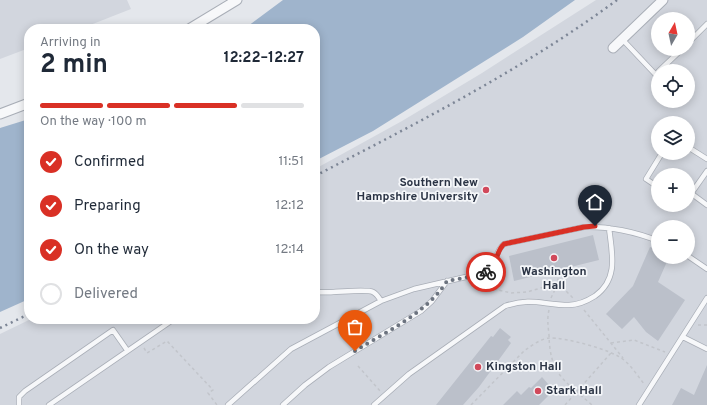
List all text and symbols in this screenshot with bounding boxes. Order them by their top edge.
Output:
north arrow [651,12,695,56]
map controls [651,12,695,264]
text: Arriving in [40,35,101,51]
text: 2 min [40,49,108,82]
text: 12:22–12:27 [223,49,304,68]
button: locate [651,64,695,108]
text: On the way · 100 m [40,114,147,130]
button: layers [651,116,695,160]
icon: check [40,151,62,173]
text: Confirmed [74,153,145,172]
text: 11:51 [278,154,304,170]
button: + [651,168,695,212]
place label: Southern New Hampshire University [357,175,478,205]
marker: Southern New Hampshire University [481,185,491,195]
pin [578,185,612,226]
icon: home [584,191,606,213]
icon: check [40,195,62,217]
text: Preparing [74,197,141,216]
text: 12:12 [275,198,304,214]
button: − [651,220,695,264]
icon: check [40,239,62,261]
text: On the way [74,241,149,260]
text: 12:14 [276,242,304,258]
courier [466,252,506,292]
marker: Washington Hall [549,253,559,263]
icon: bike [475,261,497,283]
place label: Washington Hall [521,264,587,294]
text: Delivered [74,285,138,304]
pin [338,310,372,351]
icon: bag [344,316,366,338]
place label: Kingston Hall [486,359,562,375]
marker: Kingston Hall [473,362,483,372]
place label: Stark Hall [546,383,602,399]
marker: Stark Hall [533,386,543,396]

